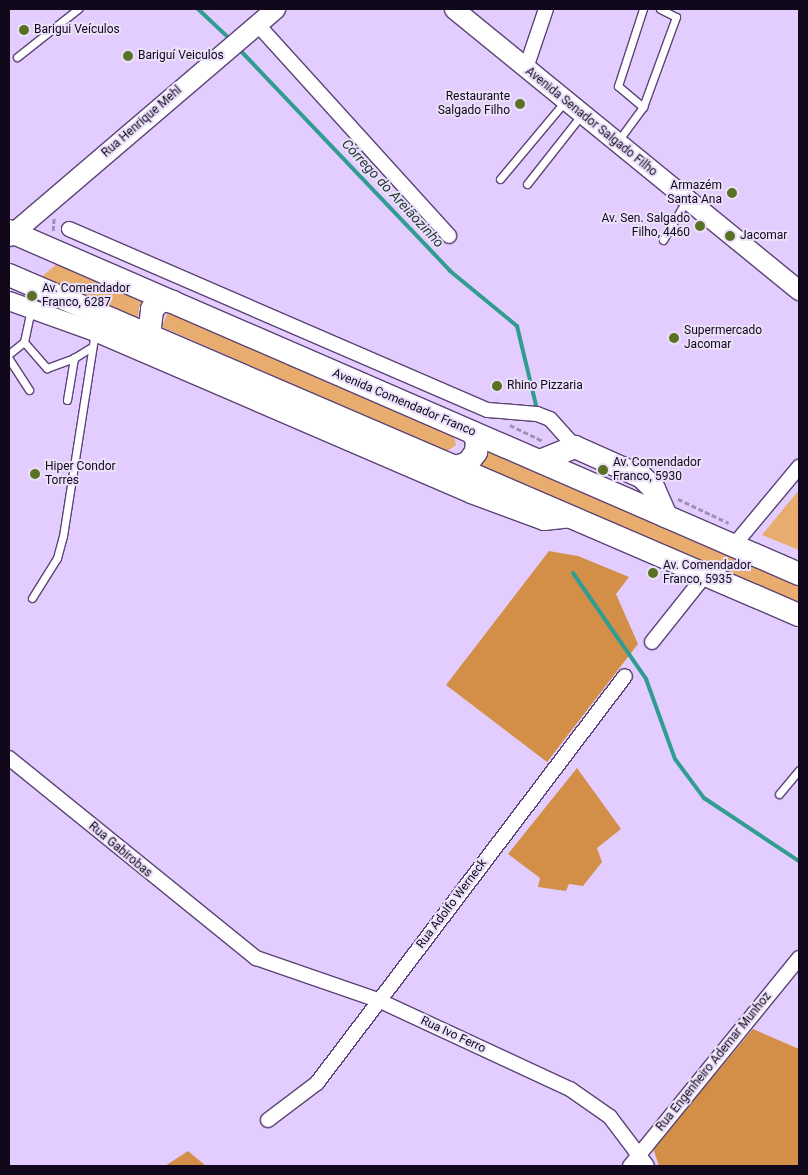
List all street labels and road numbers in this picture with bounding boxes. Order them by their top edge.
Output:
street label: Avenida Senador Salgado Filho [522,64,660,180]
street label: Rua Henrique Mehl [99,83,185,161]
street label: Avenida Comendador Franco [330,366,478,440]
street label: Rua Gabirobas [85,819,155,881]
street label: Rua Adolfo Werneck [414,856,490,952]
street label: Rua Engenheiro Ademar Munhoz [654,990,774,1134]
street label: Rua Ivo Ferro [418,1014,488,1056]

